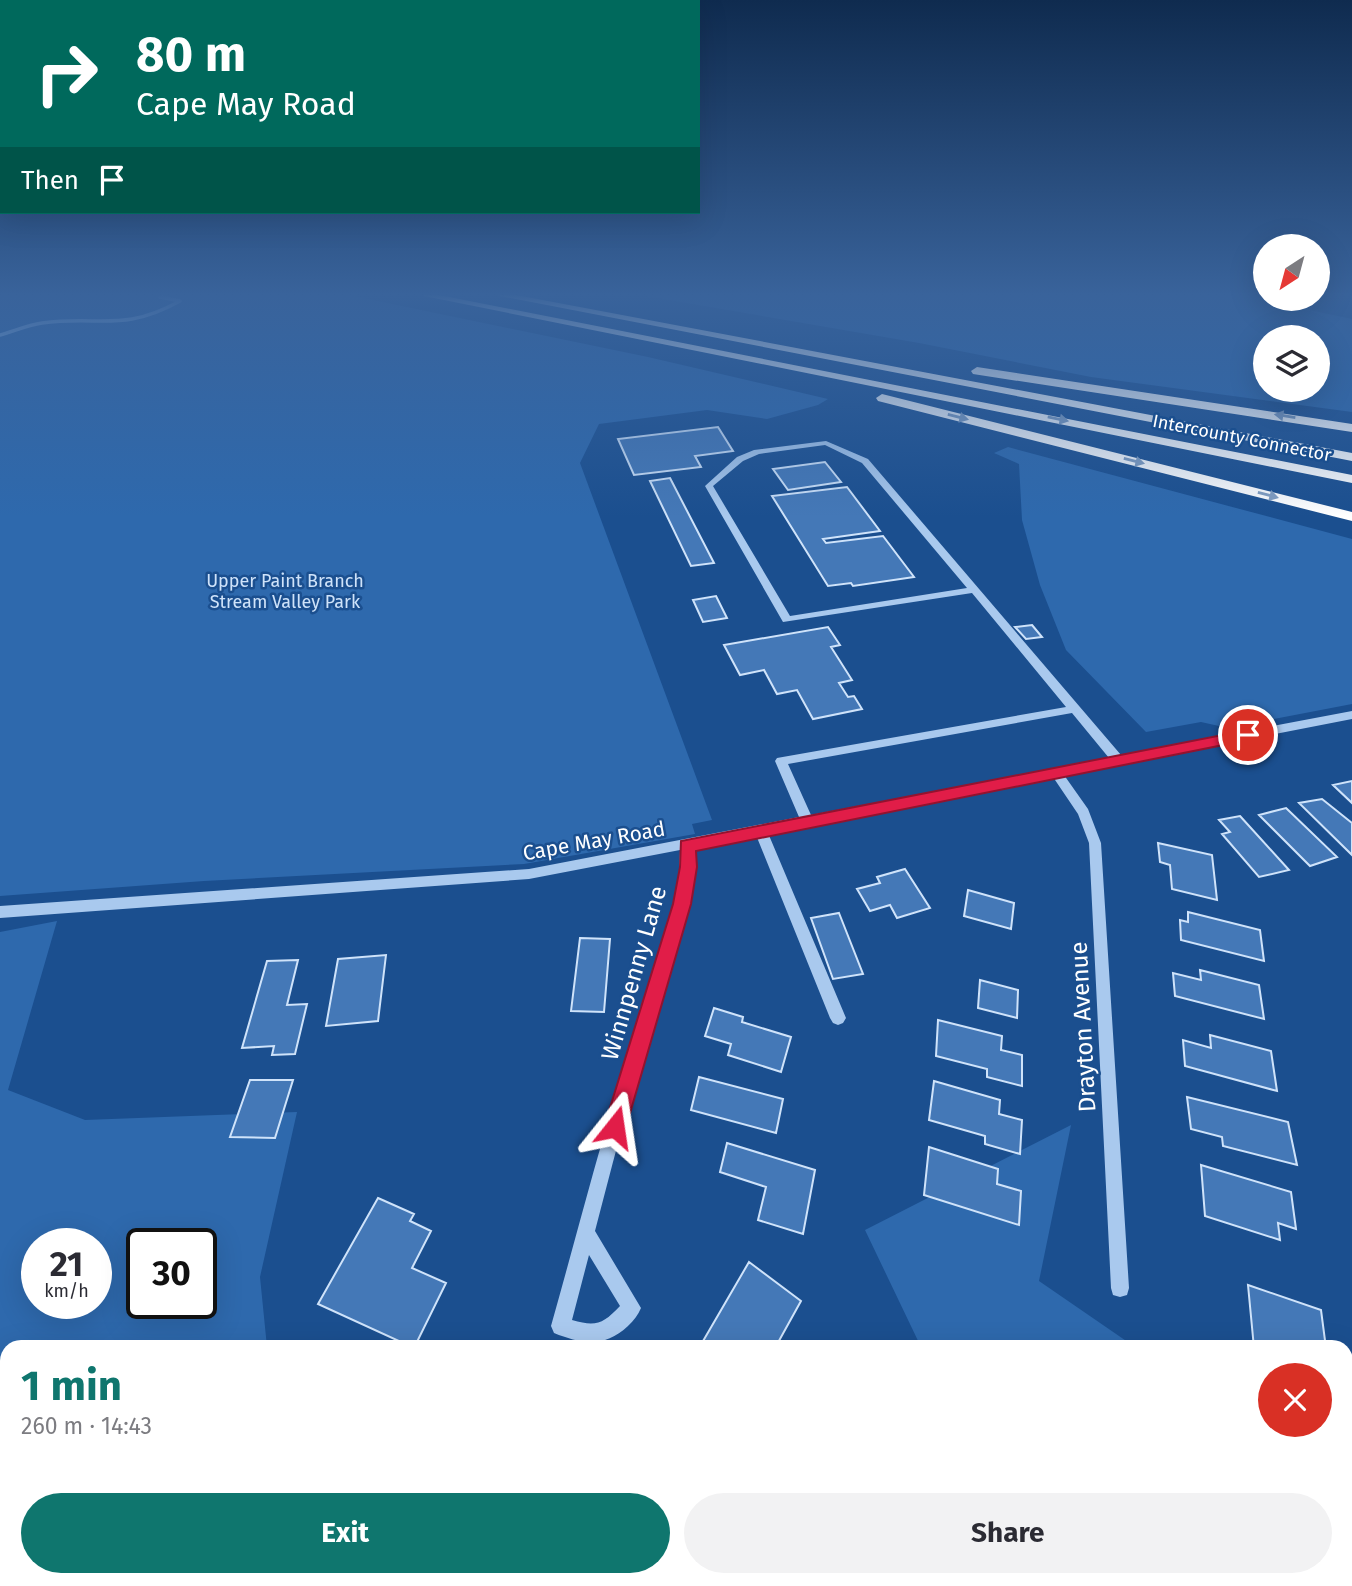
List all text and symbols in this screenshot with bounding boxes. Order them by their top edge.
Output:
text: 80 m [136,25,246,84]
icon: right [21,28,112,119]
text: Cape May Road [136,85,356,123]
icon: arrive [93,161,131,199]
text: Then [21,165,79,196]
north arrow [1253,234,1330,312]
map controls [1253,234,1330,402]
button: layers [1253,325,1330,402]
street label: Intercounty Connector [1151,410,1333,466]
one-way arrow [1274,410,1296,421]
one-way arrow [947,412,969,423]
one-way arrow [1047,414,1069,425]
one-way arrow [1123,456,1145,467]
one-way arrow [1257,490,1279,501]
park label: Upper Paint Branch Stream Valley Park [206,570,364,613]
pin [1218,705,1278,765]
icon: arrive [1229,716,1267,754]
street label: Cape May Road [521,816,667,866]
street label: Winnpenny Lane [596,883,672,1063]
street label: Drayton Avenue [1065,941,1101,1113]
position arrow [578,1090,652,1164]
speed limit sign: 30 [126,1228,217,1319]
text: 21 [50,1243,83,1285]
text: km/h [44,1280,89,1302]
text: 1 min [21,1361,122,1411]
button: close [1258,1363,1332,1437]
text: 260 m · 14:43 [21,1412,152,1440]
button: Exit [21,1493,670,1573]
button: Share [684,1493,1332,1573]

